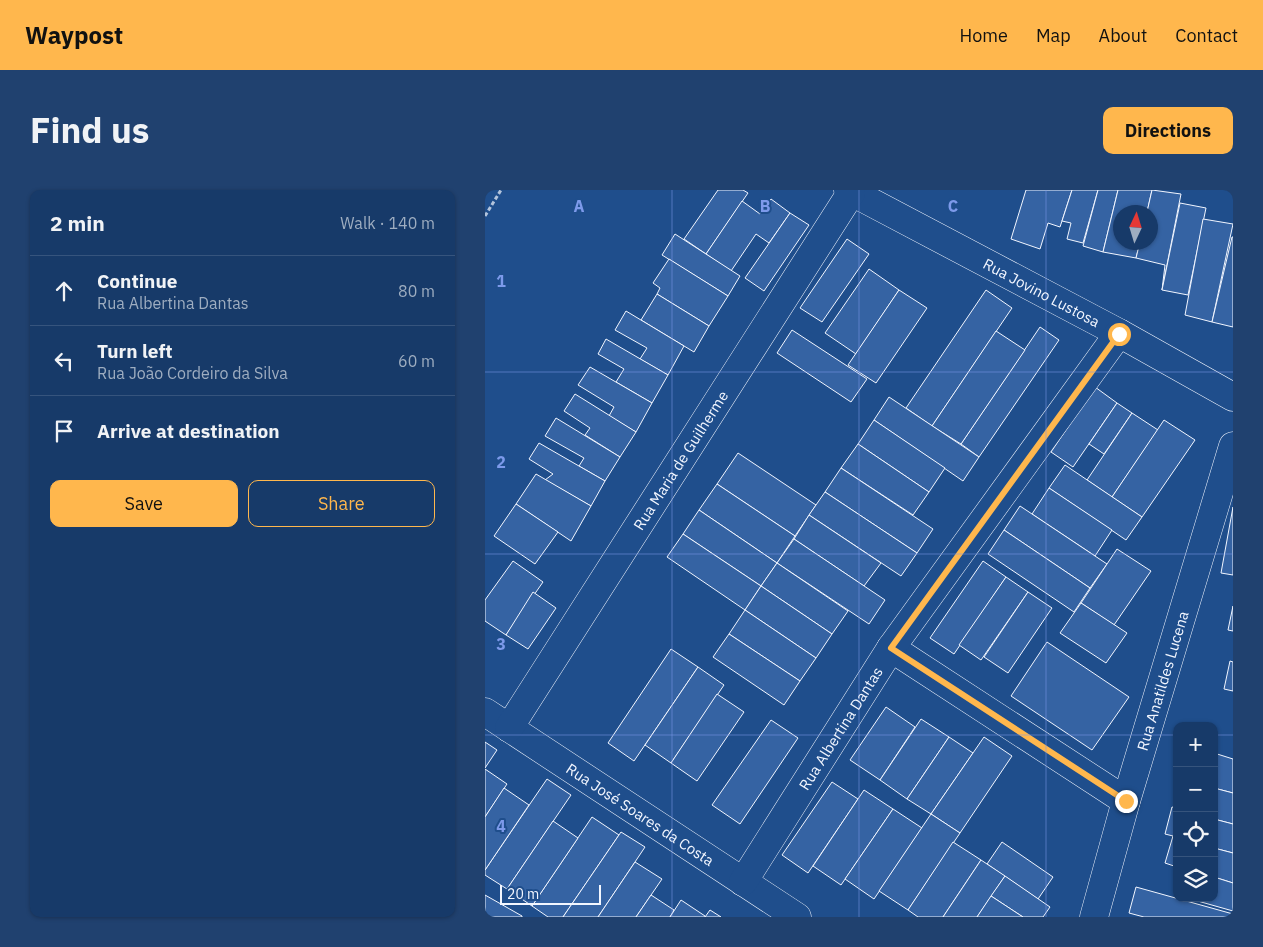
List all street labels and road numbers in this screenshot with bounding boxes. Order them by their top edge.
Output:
street label: Rua Jovino Lustosa [980,254,1103,331]
street label: Rua Maria de Guilherme [629,387,732,533]
street label: Rua Anatildes Lucena [1132,609,1192,753]
street label: Rua Albertina Dantas [794,663,886,793]
street label: Rua José Soares da Costa [563,759,718,870]

